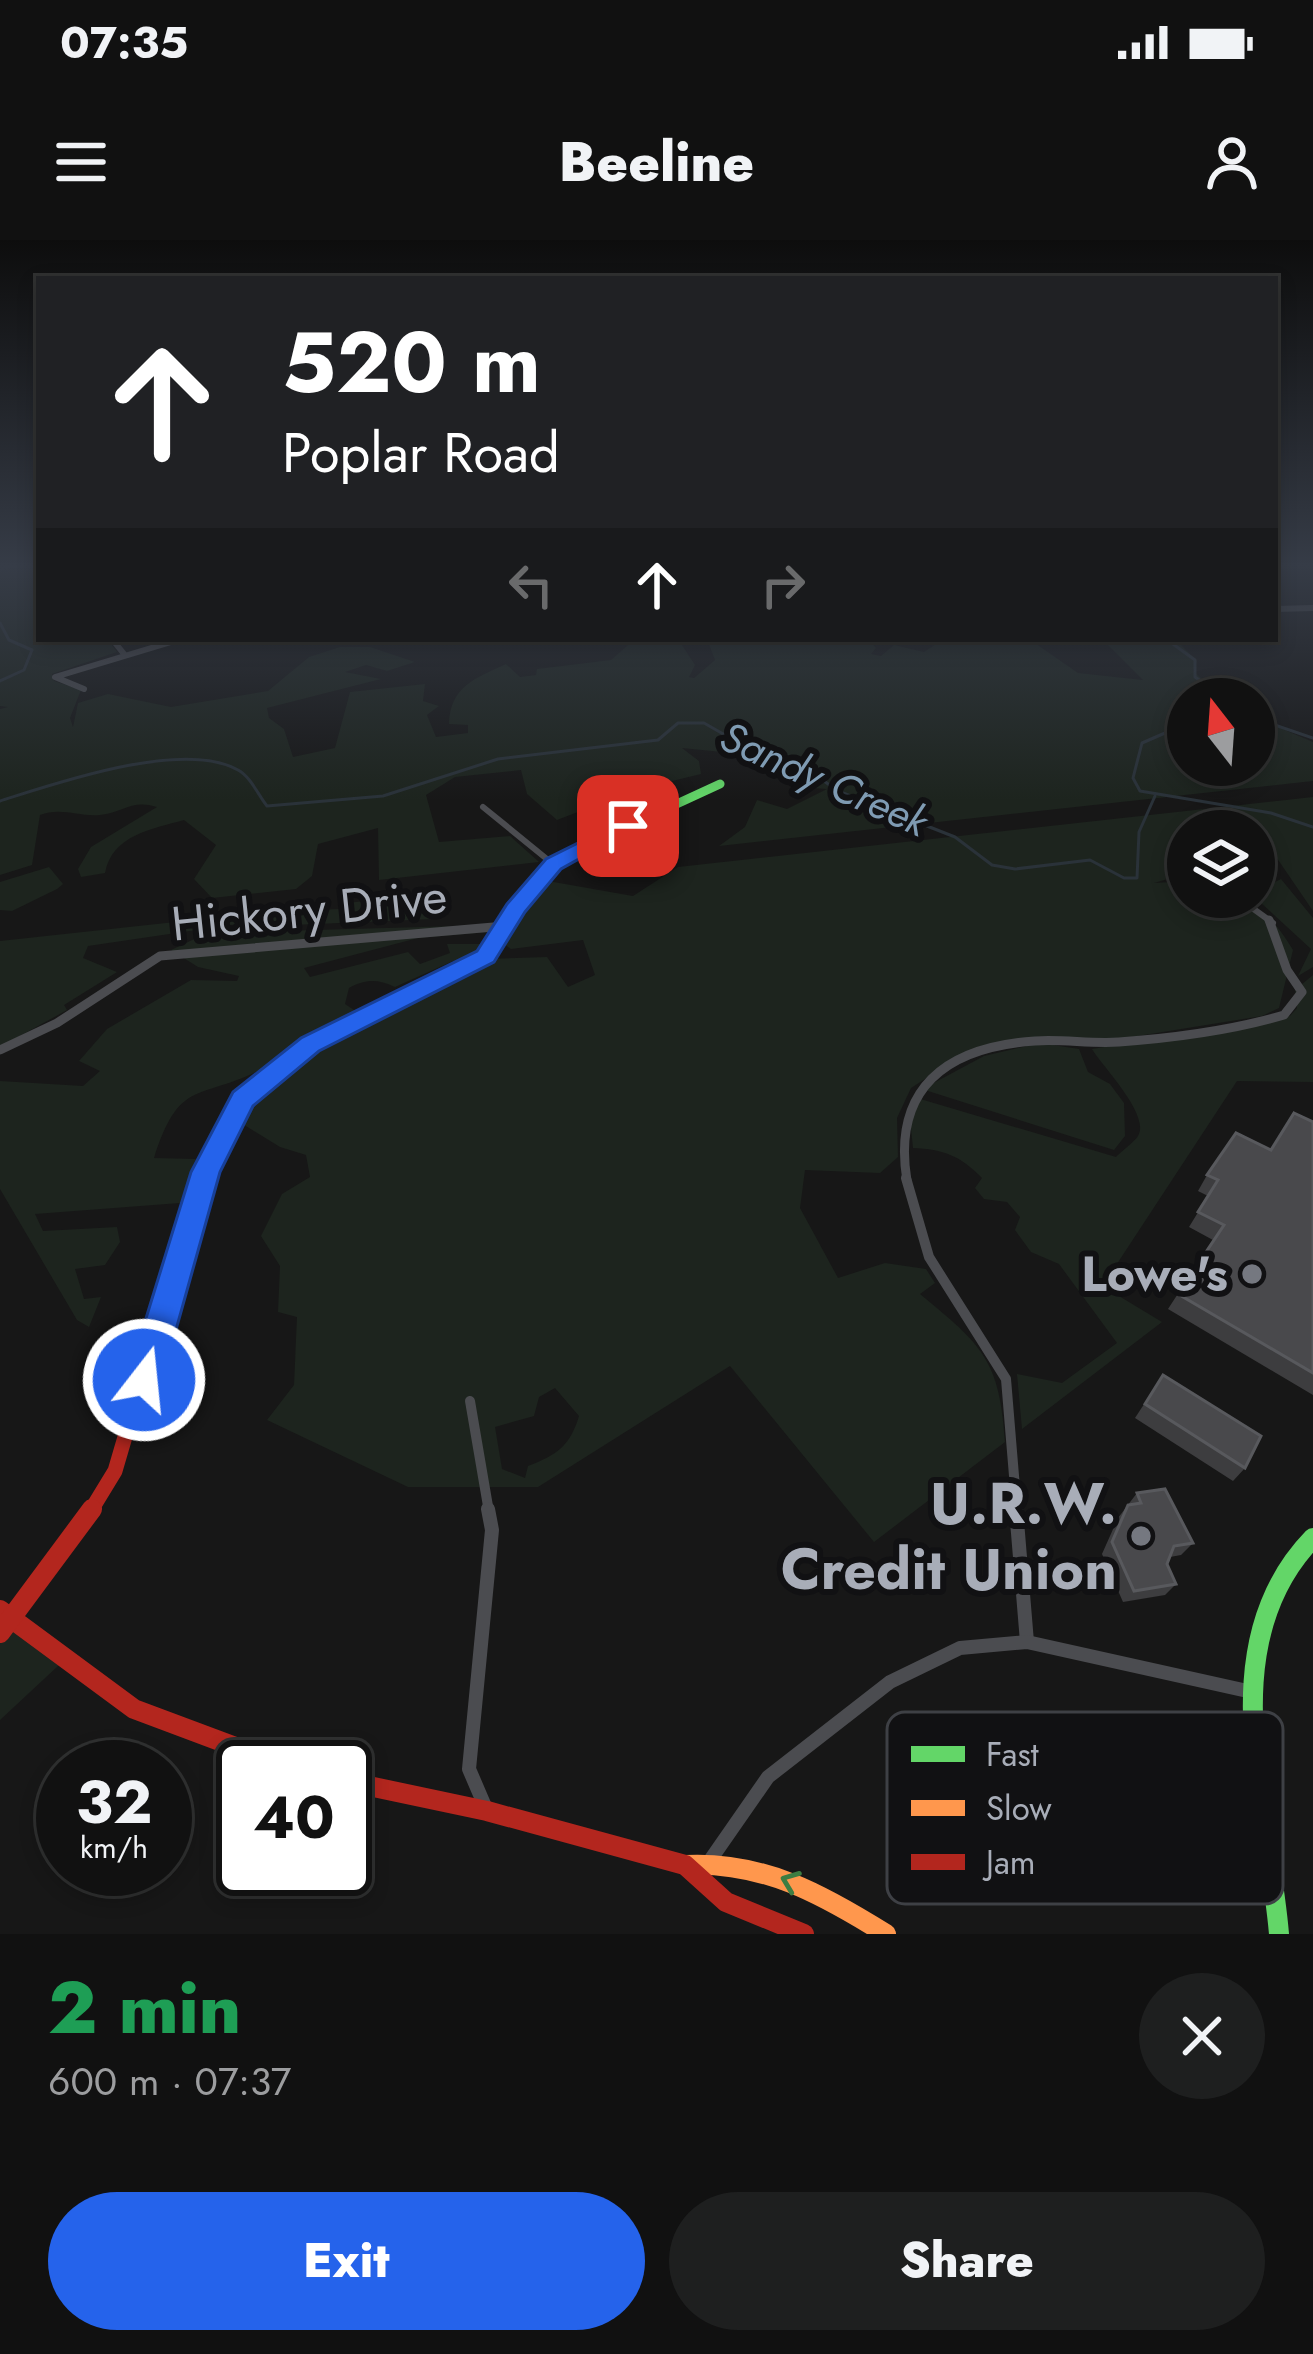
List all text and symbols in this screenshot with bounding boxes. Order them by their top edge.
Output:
text: 07:35 [60,10,188,75]
text: Beeline [559,123,754,201]
icon: menu [48,129,114,195]
icon: person [1199,129,1265,195]
text: 520 m [282,302,541,424]
icon: ahead [84,324,240,480]
text: Poplar Road [282,414,560,492]
icon: left [498,552,564,618]
icon: ahead [624,552,690,618]
icon: right [750,552,816,618]
north arrow [1167,678,1275,786]
map controls [1167,678,1275,918]
water label: Sandy Creek [710,706,940,853]
pin [577,775,679,877]
icon: arrive [595,793,661,859]
button: layers [1167,810,1275,918]
street label: Hickory Drive [168,861,450,959]
place label: Lowe's [1081,1240,1228,1309]
marker: Lowe's [1239,1261,1265,1287]
position arrow [81,1317,207,1443]
place label: U.R.W. Credit Union [781,1462,1117,1610]
marker: U.R.W. Credit Union [1128,1523,1154,1549]
legend [887,1712,1283,1904]
text: Fast [986,1731,1039,1778]
speed limit sign: 40 [216,1740,372,1896]
text: 32 [76,1759,152,1846]
text: Slow [986,1785,1052,1832]
text: km/h [80,1826,148,1869]
text: Jam [982,1839,1036,1886]
one-way arrow [781,1871,802,1896]
text: 2 min [48,1956,241,2060]
button: close [1139,1973,1265,2099]
text: 600 m · 07:37 [48,2053,291,2110]
button: Exit [48,2192,645,2330]
button: Share [669,2192,1265,2330]

